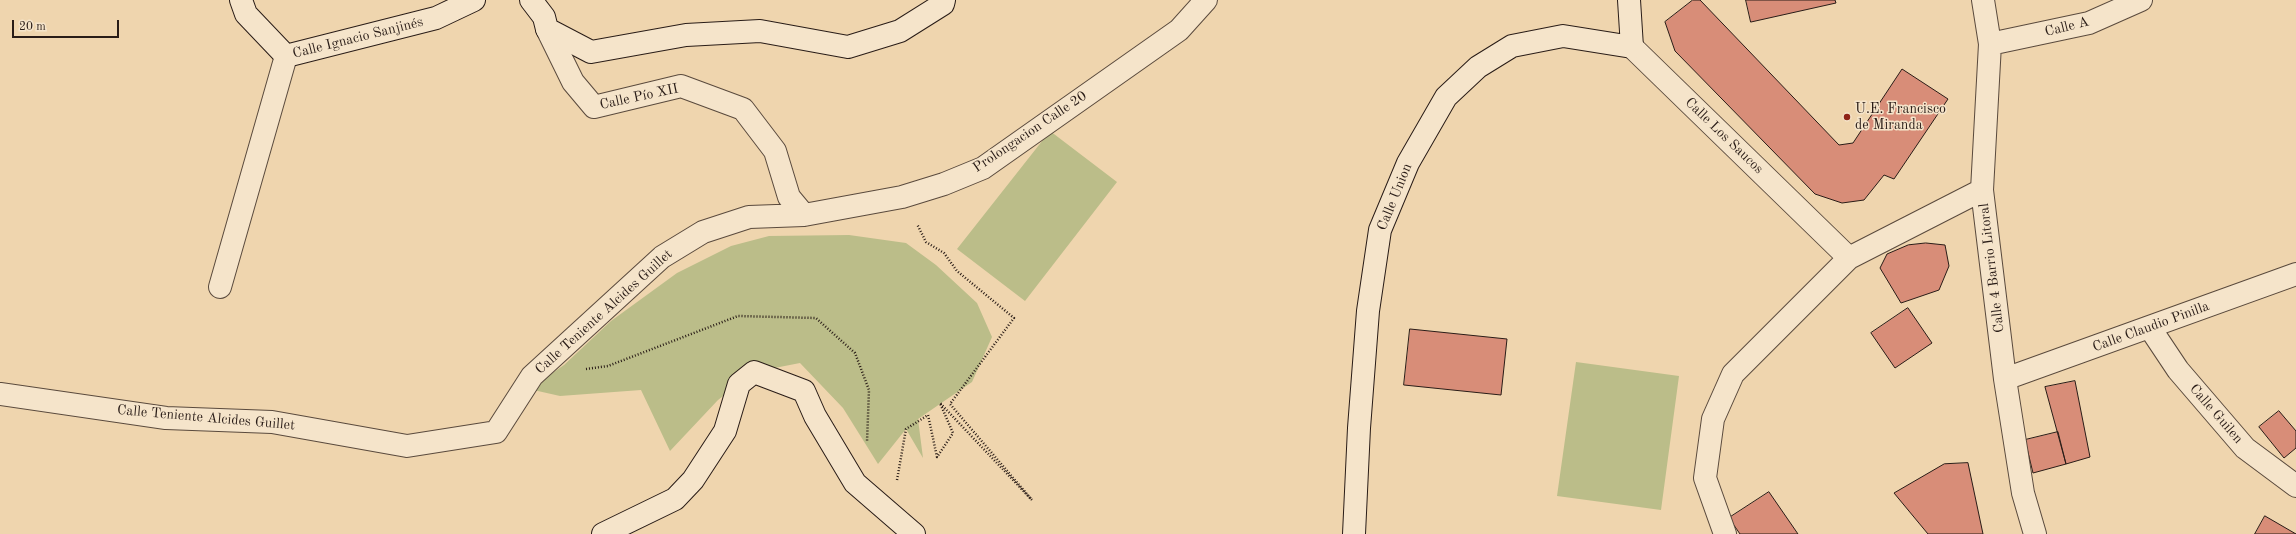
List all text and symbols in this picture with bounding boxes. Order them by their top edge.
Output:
scale bar [14,12,121,38]
street label: Calle A [2043,13,2091,41]
street label: Calle Ignacio Sanjinés [291,14,425,62]
text: 20 m [19,21,46,33]
street label: Calle Pío XII [598,80,680,114]
street label: Prolongacion Calle 20 [970,88,1090,176]
street label: Calle Los Saucos [1681,94,1767,178]
place label: U.E. Francisco de Miranda [1855,101,1946,134]
marker: U.E. Francisco de Miranda [1842,112,1852,122]
street label: Calle Union [1374,161,1416,233]
street label: Calle 4 Barrio Litoral [1976,202,2008,334]
street label: Calle Teniente Alcides Guillet [532,246,676,378]
street label: Calle Claudio Pinilla [2090,298,2212,356]
street label: Calle Guilen [2186,381,2246,447]
street label: Calle Teniente Alcides Guillet [116,402,296,434]

